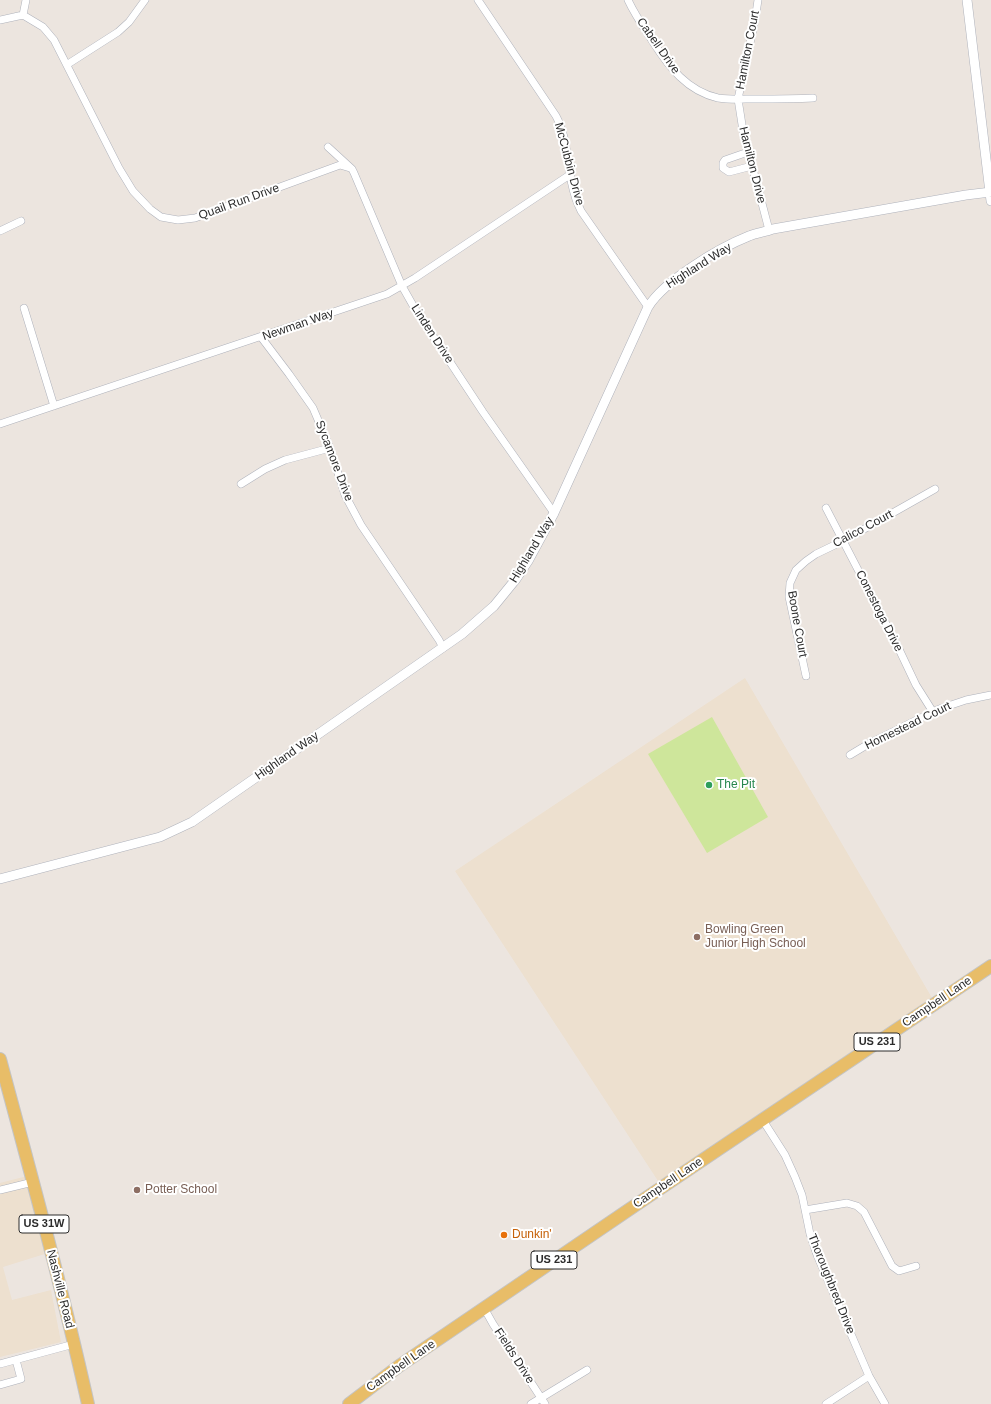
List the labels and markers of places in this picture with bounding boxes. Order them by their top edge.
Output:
place label: The Pit [717,778,755,792]
marker: The Pit [704,780,714,790]
place label: Bowling Green Junior High School [705,923,806,951]
marker: Bowling Green Junior High School [692,932,702,942]
place label: Potter School [145,1183,217,1197]
marker: Potter School [132,1185,142,1195]
place label: Dunkin' [512,1228,552,1242]
marker: Dunkin' [499,1230,509,1240]

